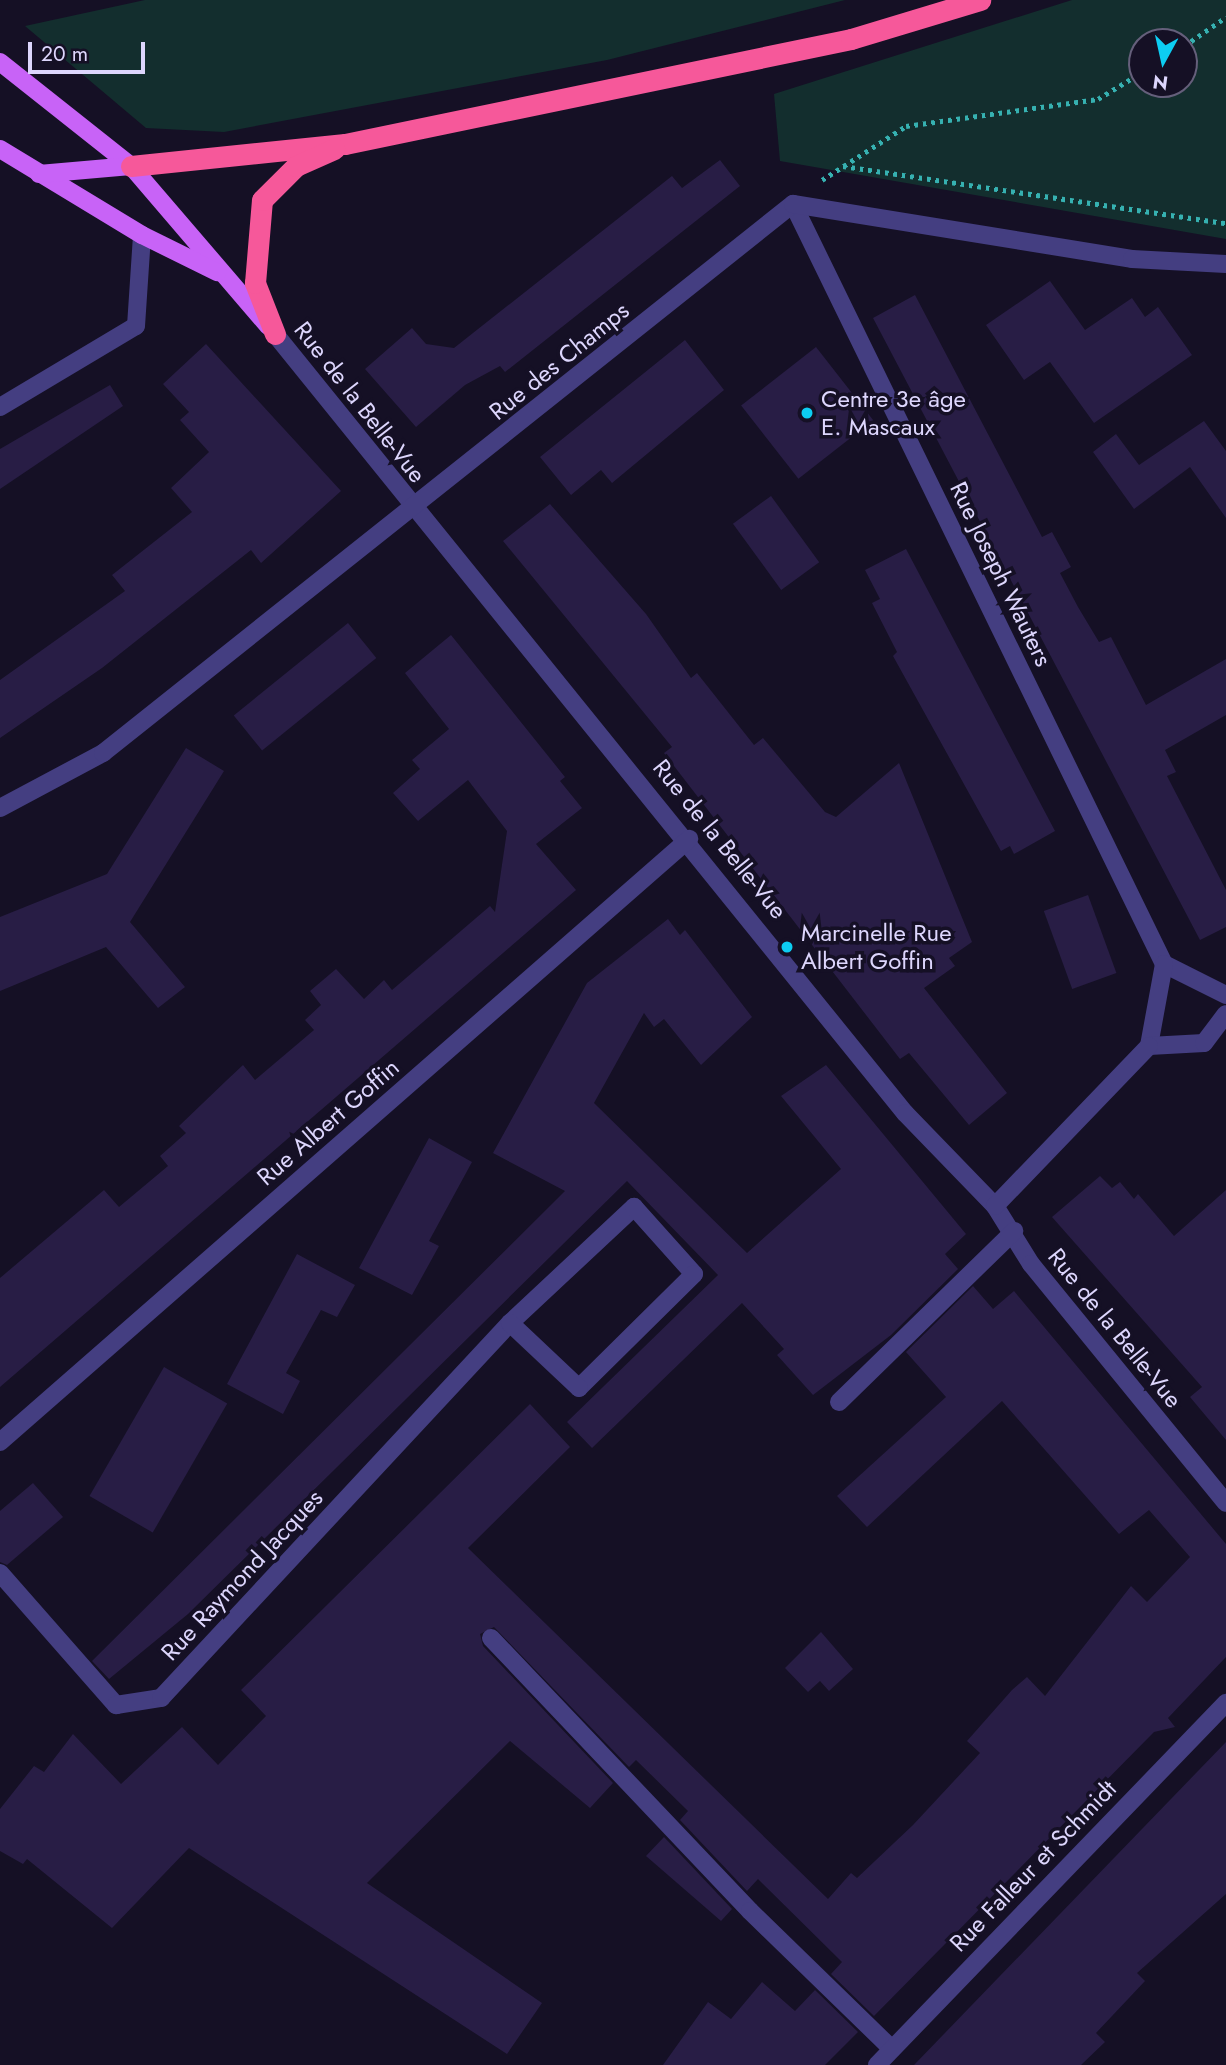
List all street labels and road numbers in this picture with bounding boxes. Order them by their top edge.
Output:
street label: Rue des Champs [483,296,635,426]
street label: Rue de la Belle-Vue [288,316,432,488]
street label: Rue Joseph Wauters [944,477,1058,671]
street label: Rue de la Belle-Vue [647,754,793,924]
street label: Rue Albert Goffin [251,1053,405,1191]
street label: Rue de la Belle-Vue [1042,1243,1188,1413]
street label: Rue Raymond Jacques [155,1483,329,1667]
street label: Rue Falleur et Schmidt [944,1774,1122,1958]

